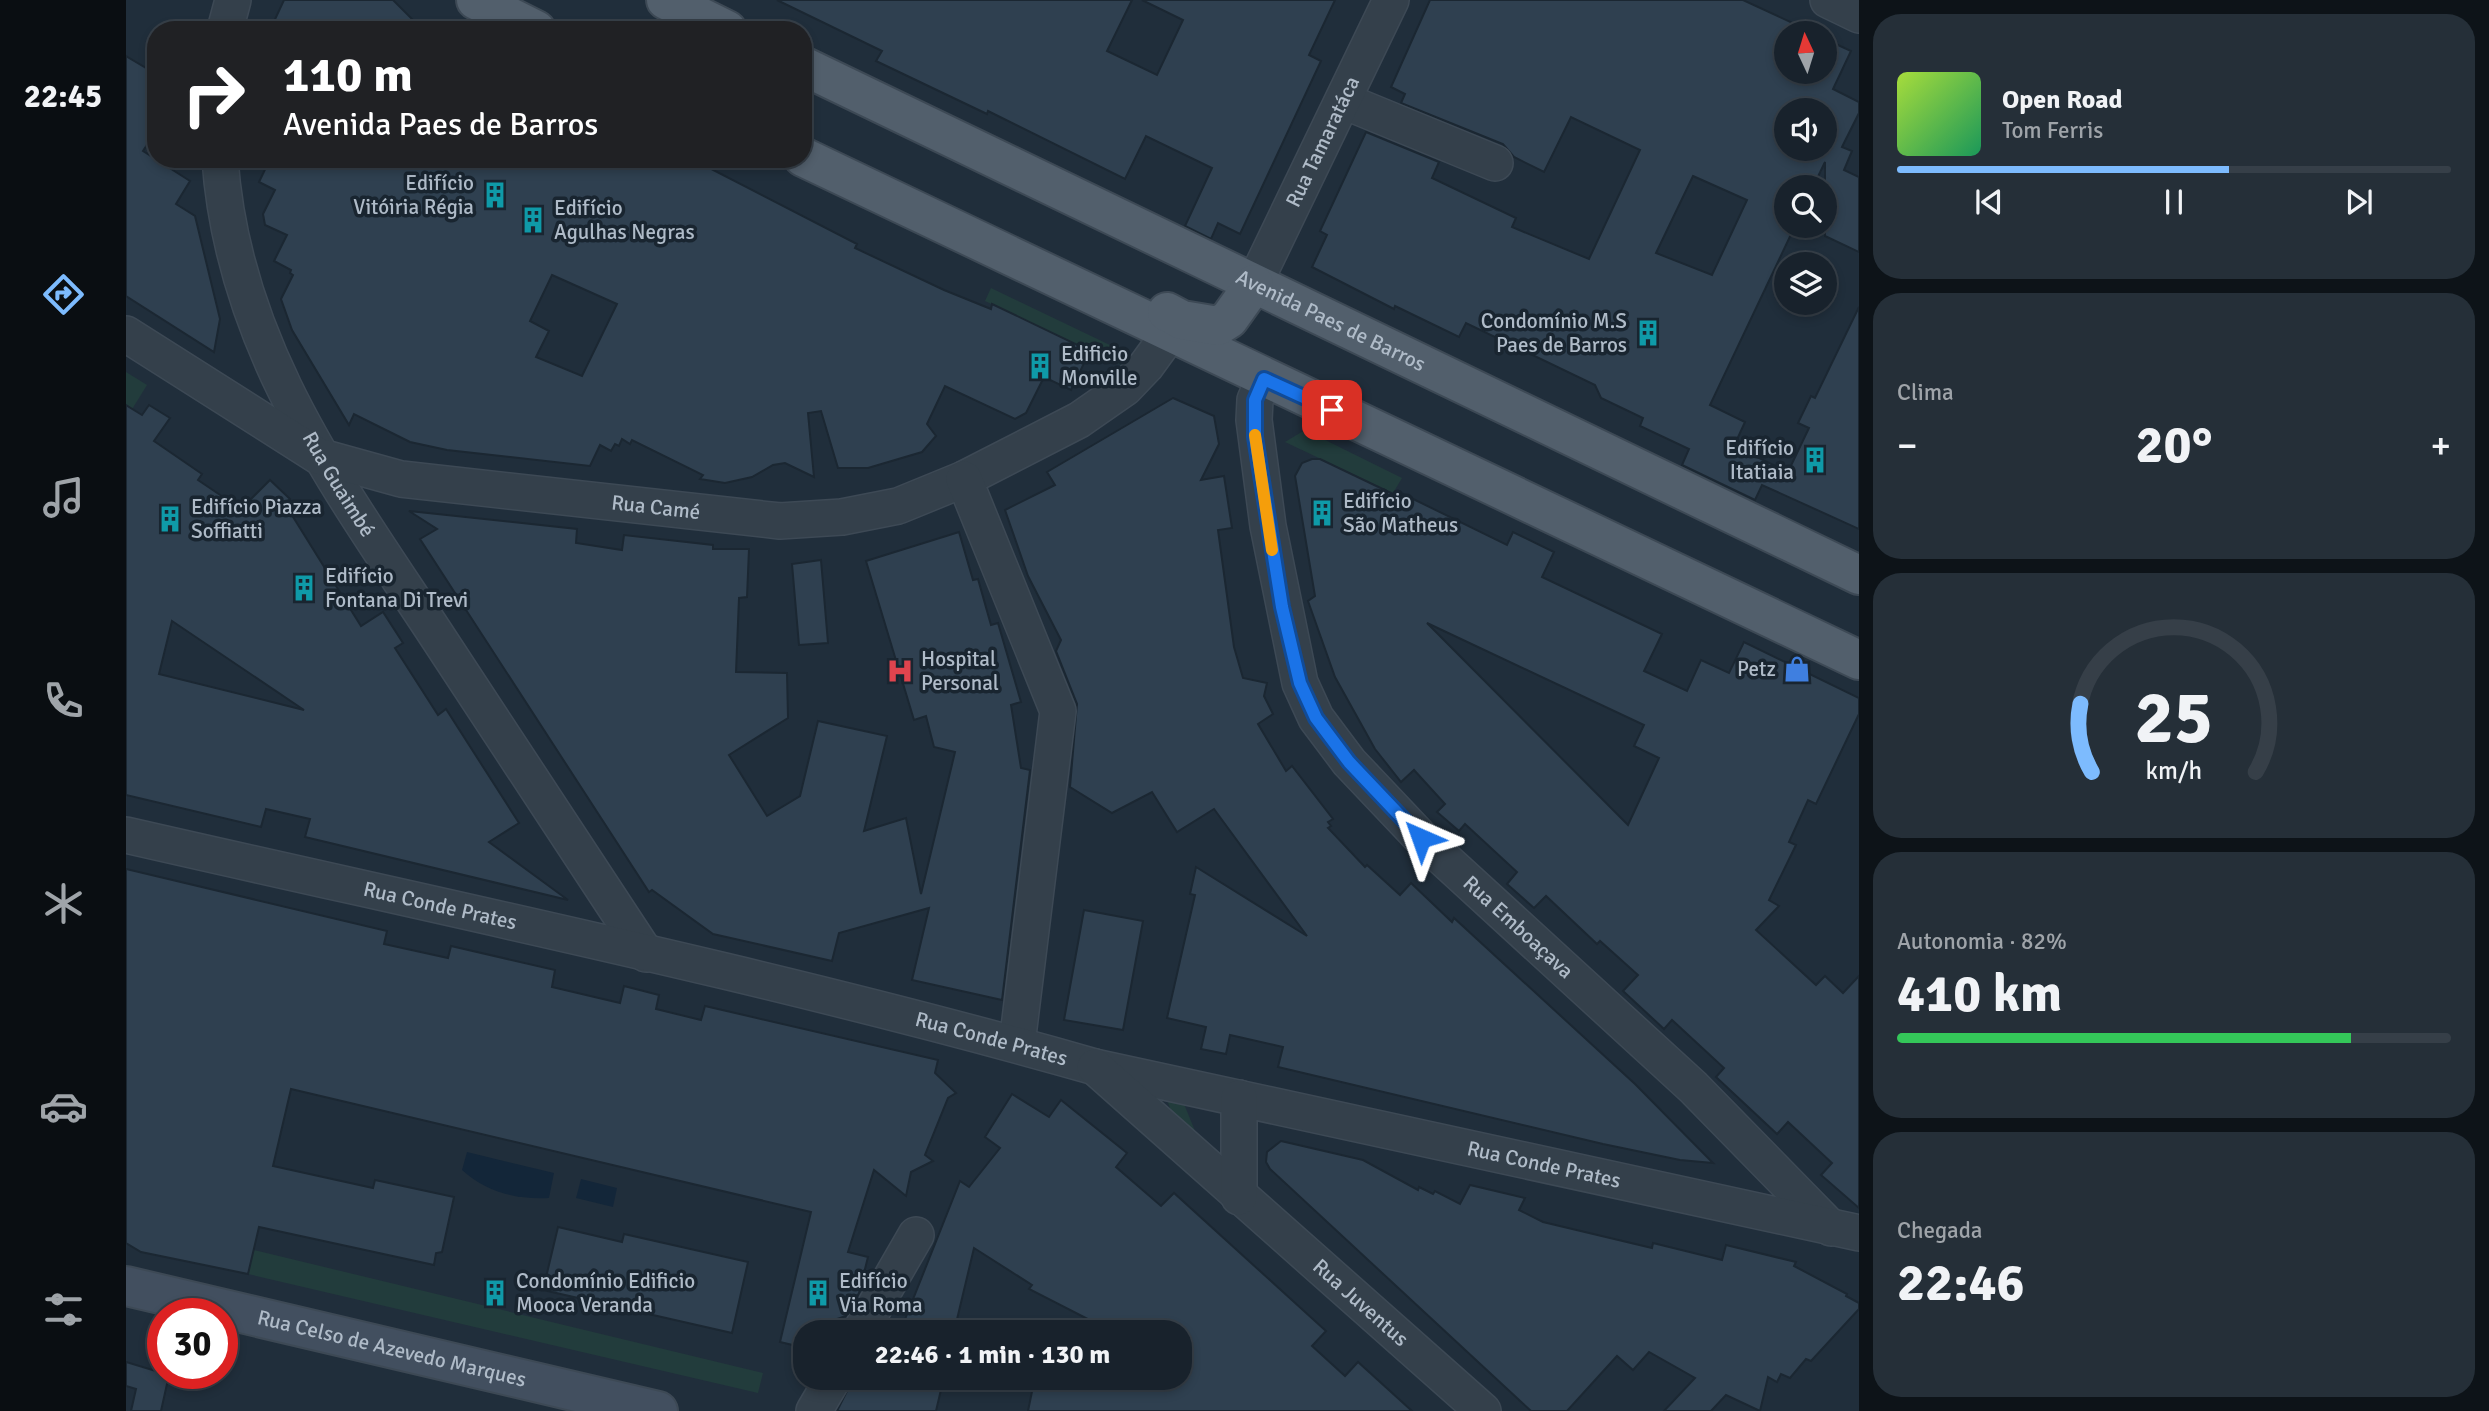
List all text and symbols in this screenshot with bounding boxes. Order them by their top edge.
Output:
north arrow [1774,21,1838,84]
map controls [1774,21,1837,315]
text: 110 m [283,45,413,105]
icon: right [168,49,259,140]
street label: Rua Tamaratáca [1280,72,1365,211]
text: 22:45 [24,77,102,116]
text: Open Road [2002,84,2123,116]
button: sound [1774,98,1837,161]
text: Avenida Paes de Barros [283,105,598,144]
text: Tom Ferris [2002,116,2103,145]
place label: Edifício Vitóiria Régia [353,170,474,220]
button: search [1774,175,1837,238]
building icon: Edifício Vitóiria Régia [480,180,510,210]
icon: previous [1970,183,2008,221]
icon: pause [2155,183,2193,221]
icon: next [2340,183,2378,221]
place label: Edifício Agulhas Negras [554,195,695,245]
building icon: Edifício Agulhas Negras [518,205,548,235]
button: layers [1774,252,1837,315]
street label: Avenida Paes de Barros [1232,264,1430,377]
icon: directions [39,270,88,319]
place label: Condomínio M.S Paes de Barros [1481,308,1627,358]
building icon: Condomínio M.S Paes de Barros [1633,318,1663,348]
place label: Edificio Monville [1061,341,1137,391]
building icon: Edificio Monville [1025,351,1055,381]
text: Clima [1897,378,1954,407]
pin [1302,380,1362,440]
icon: arrive [1313,391,1351,429]
text: 20° [2136,413,2212,477]
text: − [1897,422,1918,469]
text: + [2430,422,2451,469]
street label: Rua Guaimbé [297,427,381,542]
place label: Edifício Itatiaia [1725,435,1794,485]
building icon: Edifício Itatiaia [1800,445,1830,475]
icon: music [39,473,88,522]
place label: Edifício São Matheus [1343,488,1458,538]
street label: Rua Camé [610,489,702,525]
place label: Edifício Piazza Soffiatti [191,494,322,544]
building icon: Edifício São Matheus [1307,498,1337,528]
building icon: Edifício Piazza Soffiatti [155,504,185,534]
place label: Edifício Fontana Di Trevi [325,563,468,613]
building icon: Edifício Fontana Di Trevi [289,573,319,603]
place label: Hospital Personal [921,646,999,696]
shop icon: Petz [1782,654,1812,684]
hospital icon: Hospital Personal [885,656,915,686]
place label: Petz [1737,656,1776,682]
text: 25 [2135,674,2213,763]
icon: phone [39,676,88,725]
text: km/h [2146,754,2202,785]
position arrow [1384,801,1458,875]
street label: Rua Emboaçava [1458,870,1579,984]
street label: Rua Conde Prates [361,876,519,936]
icon: climate [39,879,88,928]
text: Autonomia · 82% [1897,927,2067,956]
text: 410 km [1897,962,2062,1026]
street label: Rua Conde Prates [912,1006,1070,1072]
icon: car [39,1082,88,1131]
street label: Rua Conde Prates [1465,1135,1623,1194]
text: Chegada [1897,1216,1982,1245]
text: 22:46 [1897,1251,2025,1315]
street label: Rua Juventus [1307,1253,1414,1352]
place label: Condomínio Edificio Mooca Veranda [516,1268,695,1318]
place label: Edifício Via Roma [839,1268,923,1318]
building icon: Condomínio Edificio Mooca Veranda [480,1278,510,1308]
building icon: Edifício Via Roma [803,1278,833,1308]
icon: filters [39,1285,88,1334]
speed limit sign: 30 [147,1298,238,1389]
street label: Rua Celso de Azevedo Marques [255,1304,529,1393]
text: 22:46 · 1 min · 130 m [875,1339,1110,1371]

